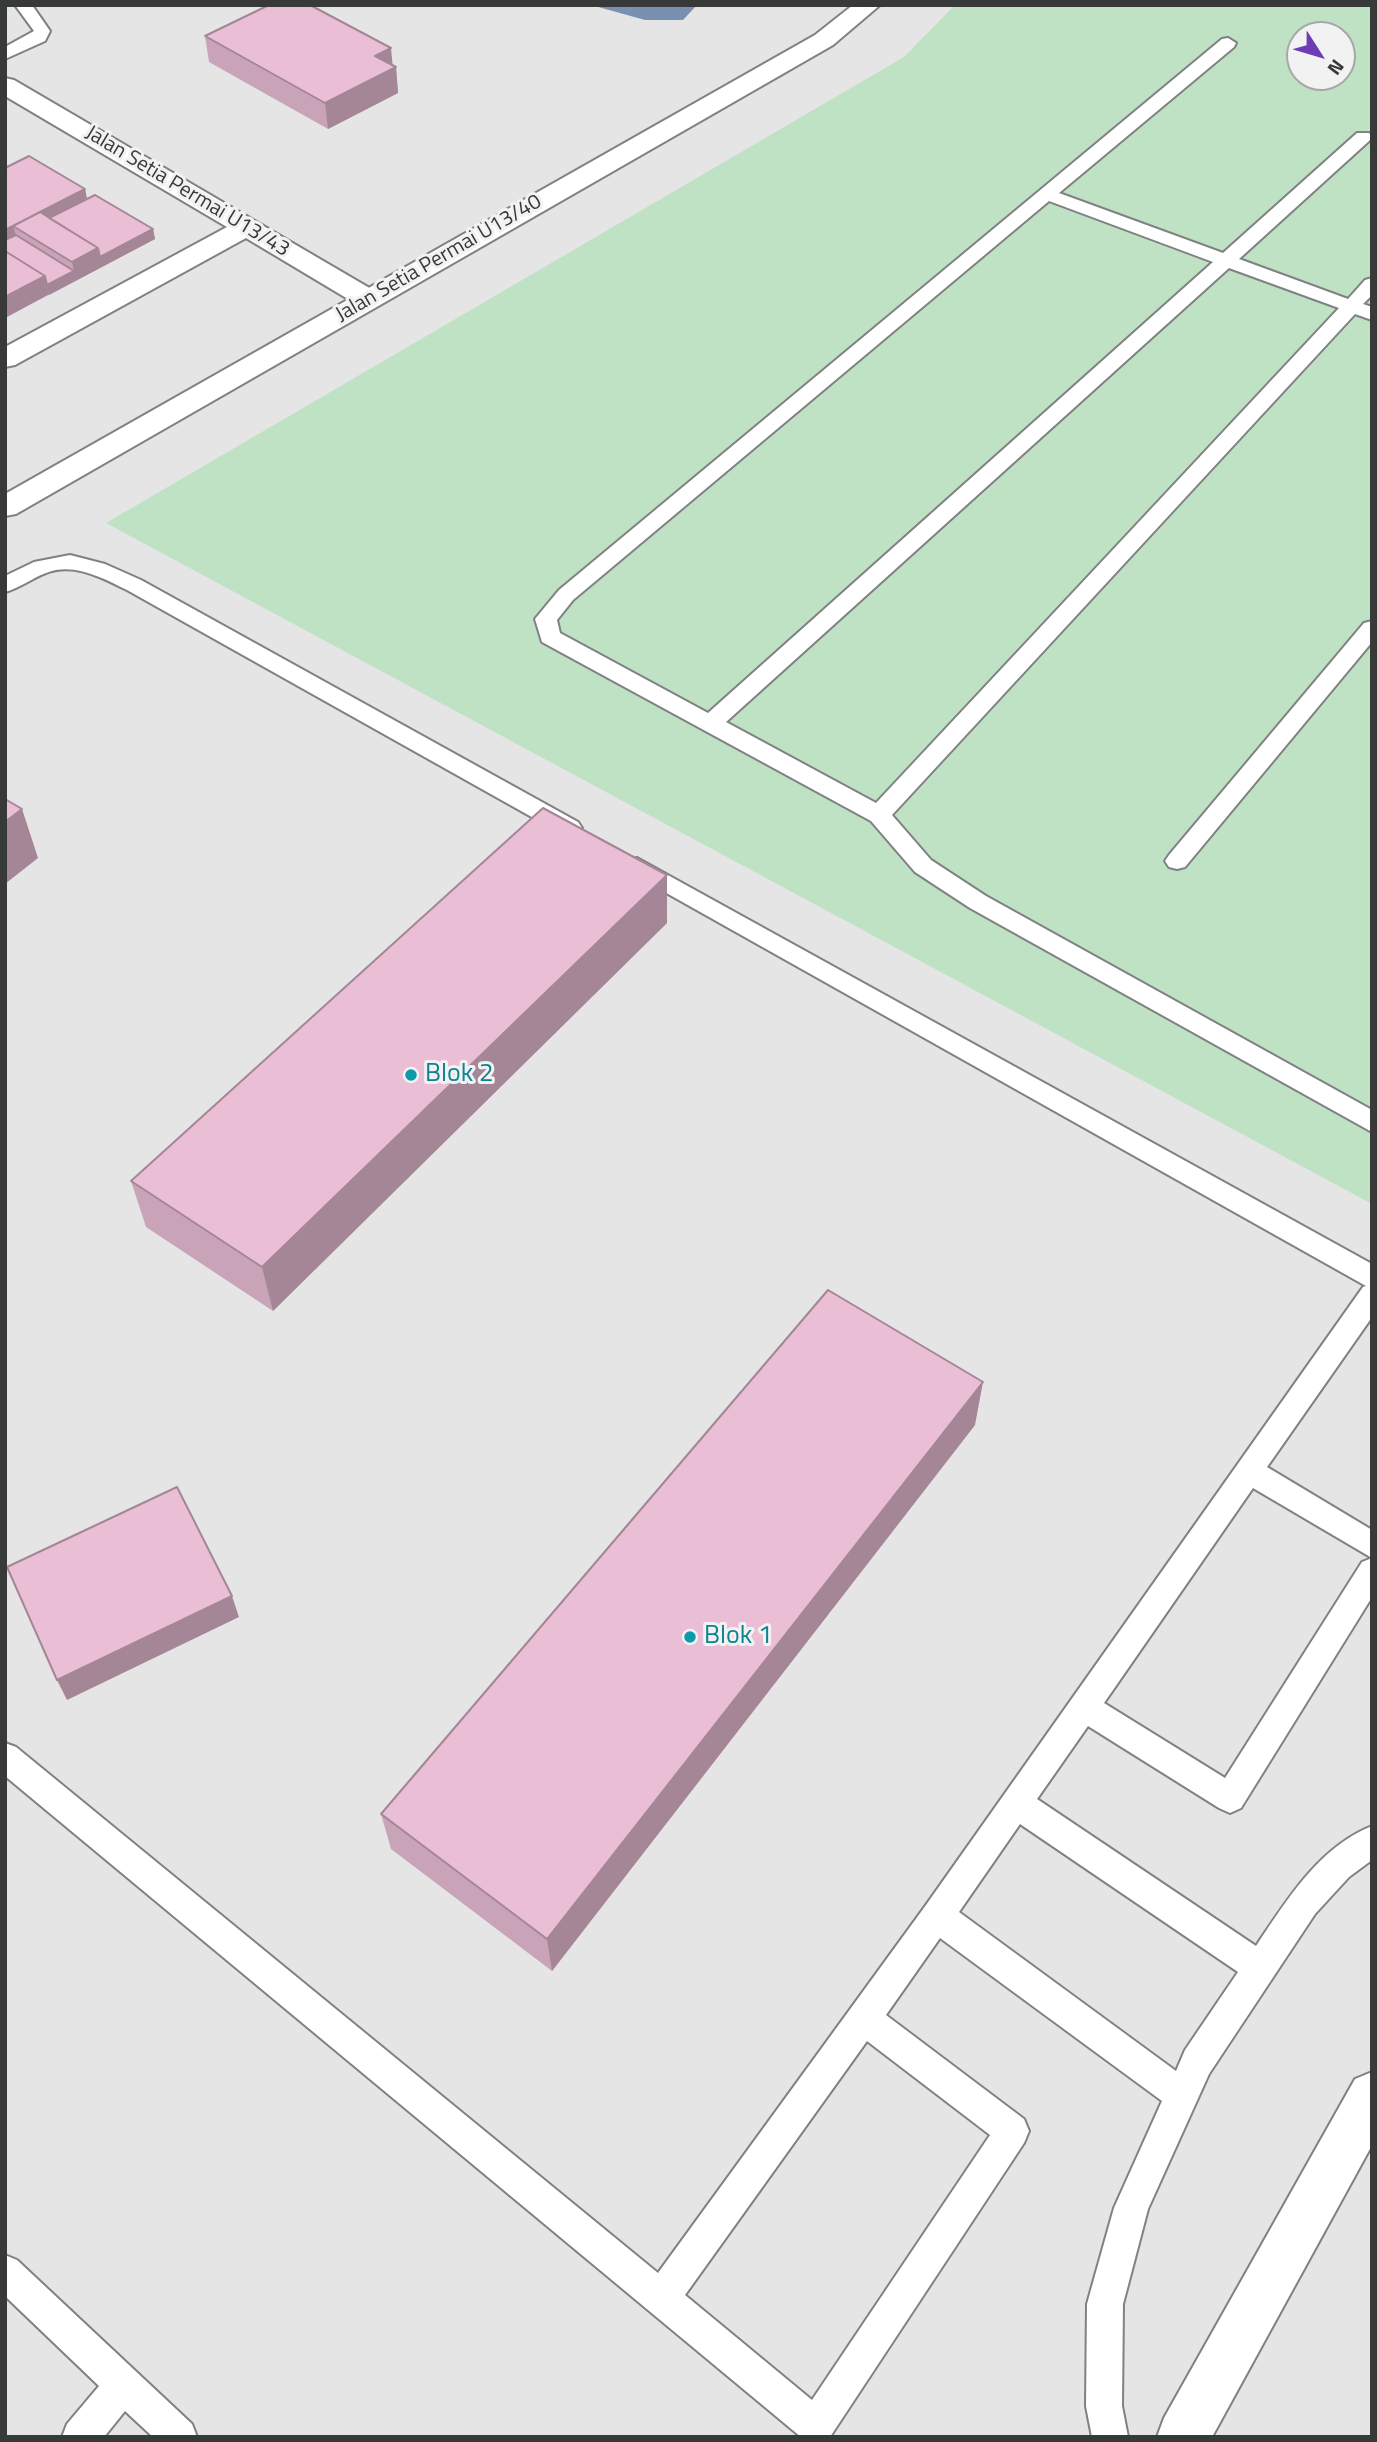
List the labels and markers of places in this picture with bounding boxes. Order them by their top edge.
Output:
place label: Blok 2 [425,1059,493,1091]
marker: Blok 2 [403,1067,419,1083]
place label: Blok 1 [704,1621,772,1653]
marker: Blok 1 [682,1629,698,1645]

